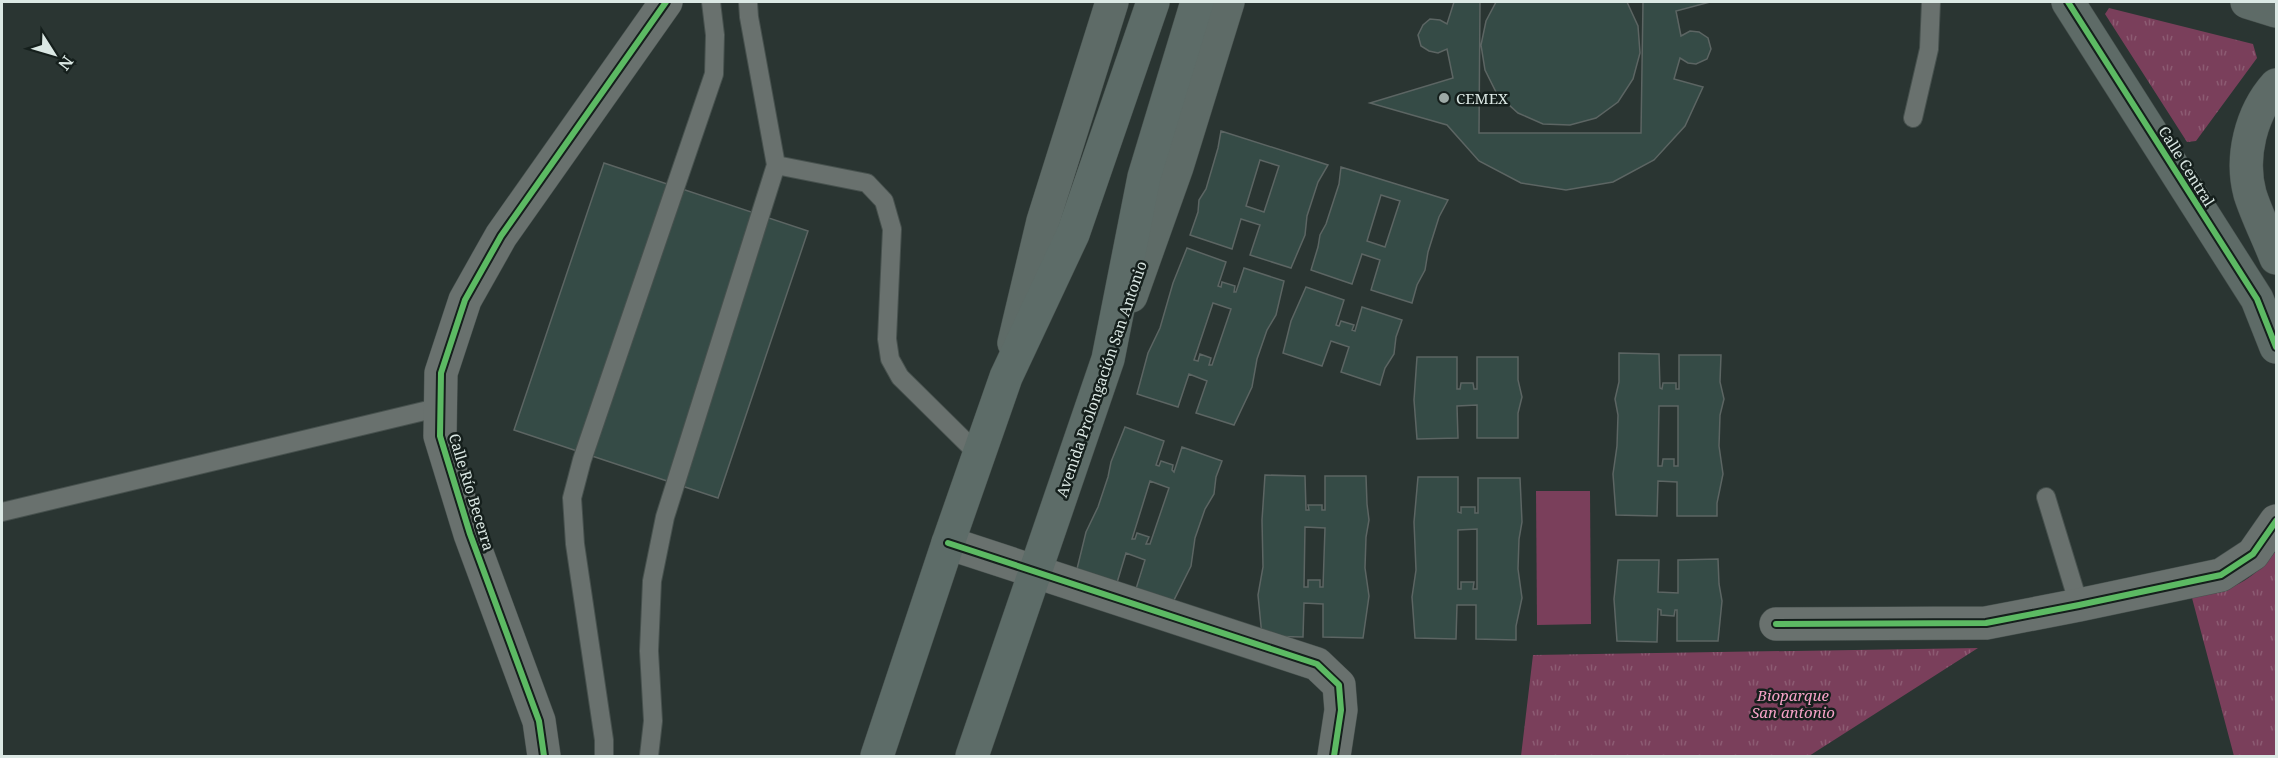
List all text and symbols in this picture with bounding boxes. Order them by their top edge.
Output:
north arrow [24,24,84,84]
text: N [53,51,79,75]
place label: CEMEX [1456,88,1508,108]
marker: CEMEX [1437,91,1451,105]
street label: Calle Central [2154,122,2220,210]
street label: Avenida Prolongación San Antonio [1051,258,1151,500]
street label: Calle Río Becerra [445,431,499,553]
park label: Bioparque San antonio [1751,685,1835,722]

